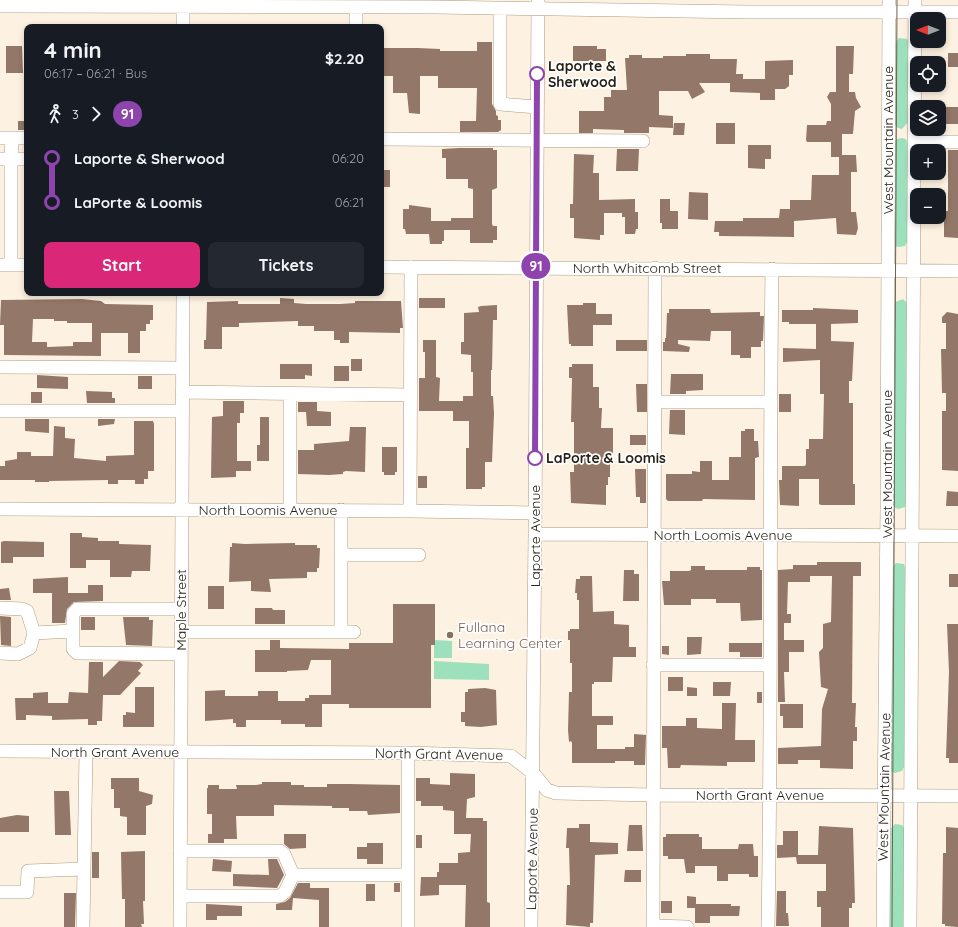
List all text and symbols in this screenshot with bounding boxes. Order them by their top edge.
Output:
north arrow [910,12,946,48]
map controls [910,12,946,224]
text: 4 min [44,36,102,64]
text: $2.20 [325,49,364,68]
button: locate [910,56,946,92]
place label: Laporte & Sherwood [548,57,617,91]
text: 06:17 – 06:21 · Bus [44,65,147,81]
marker: Laporte & Sherwood [529,66,545,82]
street label: West Mountain Avenue [879,66,897,214]
button: layers [910,100,946,136]
icon: walk [44,103,66,125]
icon: forward [85,103,107,125]
text: 91 [121,105,134,123]
text: 3 [72,106,79,122]
button: + [910,144,946,180]
text: Laporte & Sherwood [74,149,225,168]
text: 06:20 [332,150,364,166]
button: − [910,188,946,224]
text: LaPorte & Loomis [74,193,202,212]
text: 06:21 [335,194,364,210]
button: Start [44,242,200,288]
button: Tickets [208,242,364,288]
line badge: 91 [518,253,554,279]
text: 91 [529,257,543,275]
street label: North Whitcomb Street [573,259,722,277]
street label: West Mountain Avenue [878,390,896,538]
place label: LaPorte & Loomis [546,449,666,467]
marker: LaPorte & Loomis [527,450,543,466]
street label: Laporte Avenue [526,485,544,587]
street label: North Loomis Avenue [199,501,338,519]
street label: North Loomis Avenue [654,526,793,544]
street label: Maple Street [172,569,190,651]
place label: Fullana Learning Center [458,618,563,652]
marker: Fullana Learning Center [445,630,455,640]
street label: West Mountain Avenue [874,713,894,861]
street label: North Grant Avenue [51,743,179,761]
street label: North Grant Avenue [375,744,503,764]
street label: North Grant Avenue [696,786,824,804]
street label: Laporte Avenue [522,807,542,910]

